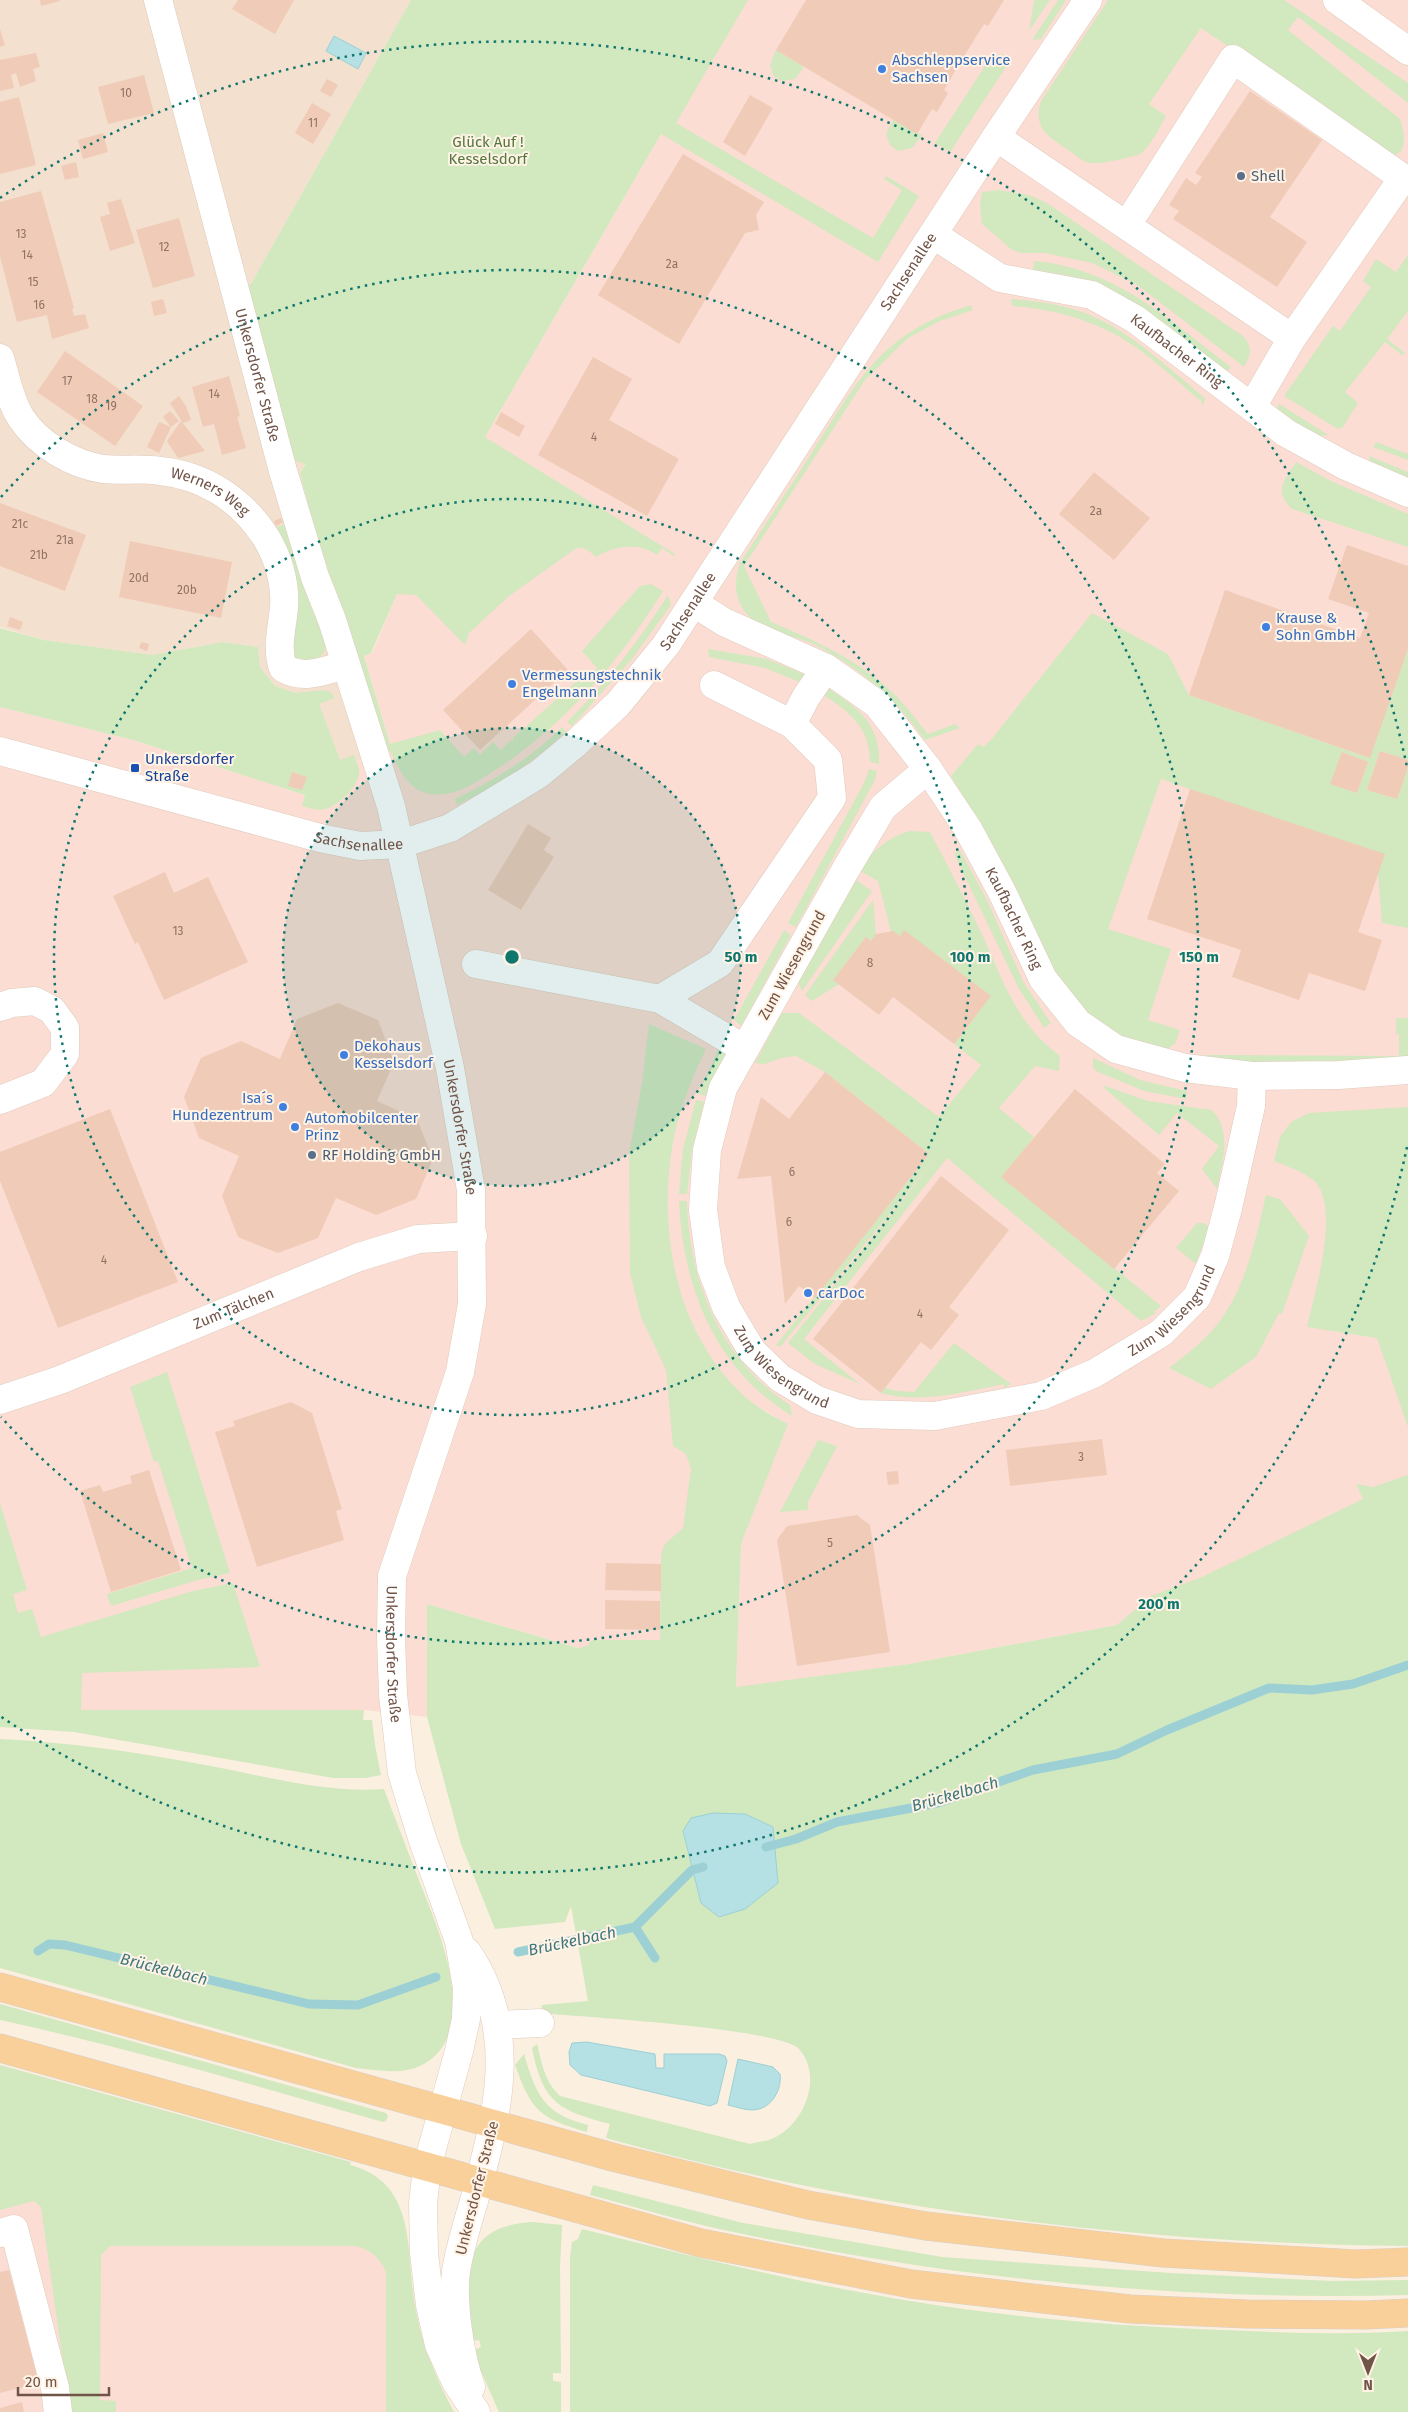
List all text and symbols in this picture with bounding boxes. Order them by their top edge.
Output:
place label: Abschleppservice Sachsen [892,51,1010,86]
marker: Abschleppservice Sachsen [876,63,888,75]
house number: 10 [120,86,132,100]
house number: 11 [308,116,318,130]
park label: Glück Auf ! Kesselsdorf [449,133,528,168]
place label: Shell [1251,167,1286,185]
marker: Shell [1235,170,1247,182]
house number: 13 [15,227,27,241]
street label: Sachsenallee [877,229,940,314]
house number: 12 [158,240,170,254]
house number: 14 [21,248,33,262]
house number: 2a [666,257,678,271]
house number: 15 [27,275,39,289]
house number: 16 [33,298,45,312]
street label: Unkersdorfer Straße [231,306,284,444]
street label: Kaufbacher Ring [1127,310,1227,391]
house number: 17 [62,374,72,388]
house number: 14 [208,387,220,401]
house number: 18 [86,392,98,406]
house number: 19 [105,399,117,413]
house number: 4 [591,430,598,444]
street label: Werners Weg [169,464,254,520]
house number: 2a [1090,504,1102,518]
house number: 21c [12,517,29,531]
house number: 21a [56,533,74,547]
house number: 21b [30,548,48,562]
street label: Sachsenallee [656,569,720,654]
house number: 20d [129,571,149,585]
house number: 20b [177,583,197,597]
place label: Krause & Sohn GmbH [1276,609,1356,644]
marker: Krause & Sohn GmbH [1260,621,1272,633]
place label: Vermessungstechnik Engelmann [522,666,661,701]
marker: Vermessungstechnik Engelmann [506,678,518,690]
place label: Unkersdorfer Straße [145,750,235,785]
marker: Unkersdorfer Straße [129,762,141,774]
street label: Sachsenallee [312,828,404,855]
street label: Kaufbacher Ring [981,864,1046,973]
street label: Zum Wiesengrund [755,907,829,1023]
house number: 13 [172,924,184,938]
centre of rings [503,948,521,966]
text: 50 m [724,948,758,966]
text: 100 m [950,948,990,966]
text: 150 m [1179,948,1219,966]
house number: 8 [867,956,874,970]
place label: Dekohaus Kesselsdorf [354,1037,434,1072]
marker: Dekohaus Kesselsdorf [338,1049,350,1061]
street label: Unkersdorfer Straße [439,1057,480,1195]
place label: Isa´s Hundezentrum [172,1089,273,1124]
marker: Isa´s Hundezentrum [277,1101,289,1113]
place label: Automobilcenter Prinz [305,1109,419,1144]
marker: Automobilcenter Prinz [289,1121,301,1133]
place label: RF Holding GmbH [322,1146,441,1164]
marker: RF Holding GmbH [306,1149,318,1161]
house number: 6 [789,1165,795,1179]
house number: 6 [786,1215,792,1229]
house number: 4 [101,1253,108,1267]
street label: Zum Wiesengrund [1125,1262,1219,1360]
street label: Zum Tälchen [191,1284,277,1333]
place label: carDoc [818,1284,865,1302]
marker: carDoc [802,1287,814,1299]
house number: 4 [917,1307,924,1321]
street label: Zum Wiesengrund [730,1322,832,1412]
house number: 3 [1078,1450,1084,1464]
house number: 5 [827,1536,833,1550]
street label: Unkersdorfer Straße [382,1585,405,1724]
text: 200 m [1138,1595,1180,1613]
water label: Brückelbach [909,1773,1001,1815]
water label: Brückelbach [526,1922,618,1960]
water label: Brückelbach [118,1949,210,1989]
street label: Unkersdorfer Straße [452,2119,502,2257]
north arrow [1343,2347,1393,2397]
scale bar [18,2364,109,2396]
text: 20 m [25,2373,58,2391]
text: N [1363,2376,1373,2393]

